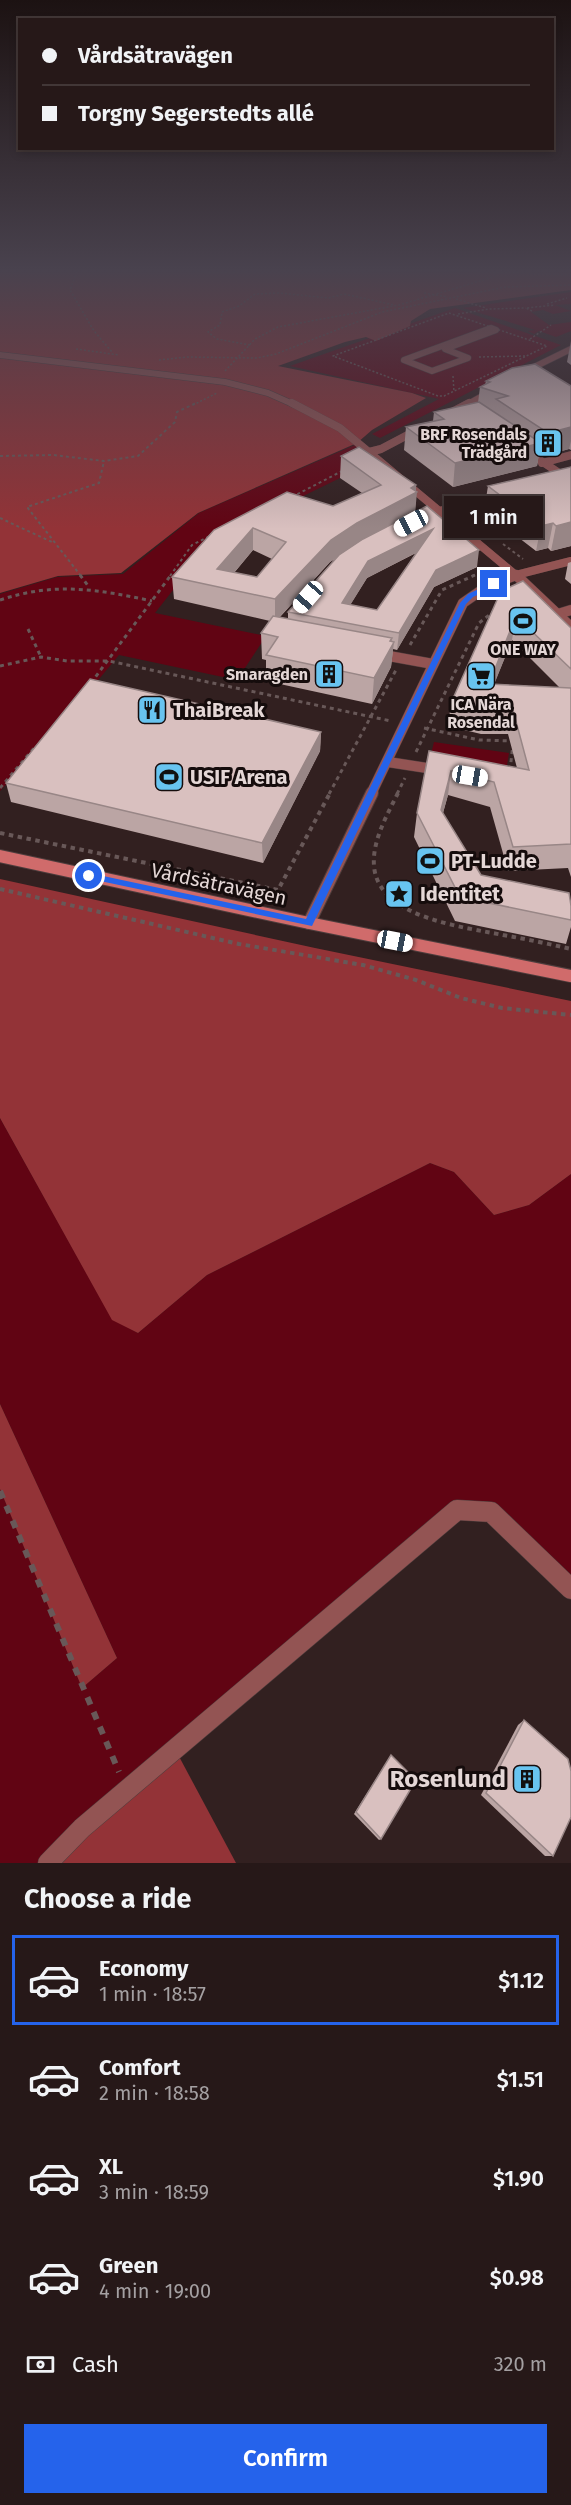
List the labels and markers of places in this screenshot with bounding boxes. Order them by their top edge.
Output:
place label: BRF Rosendals Trädgård [420,425,527,462]
building icon: BRF Rosendals Trädgård [532,427,564,459]
sports icon: ONE WAY [507,605,539,637]
place label: ONE WAY [490,640,556,659]
building icon: Smaragden [313,658,345,690]
supermarket icon: ICA Nära Rosendal [465,660,497,692]
place label: Smaragden [226,665,308,684]
restaurant icon: ThaiBreak [136,694,168,726]
place label: ICA Nära Rosendal [447,695,515,732]
place label: ThaiBreak [173,698,265,722]
sports icon: USIF Arena [153,761,185,793]
place label: USIF Arena [190,765,287,789]
sports icon: PT-Ludde [414,845,446,877]
place label: PT-Ludde [451,849,537,873]
place icon: Identitet [383,878,415,910]
place label: Identitet [420,882,500,906]
building icon: Rosenlund [511,1763,543,1795]
place label: Rosenlund [390,1765,506,1793]

